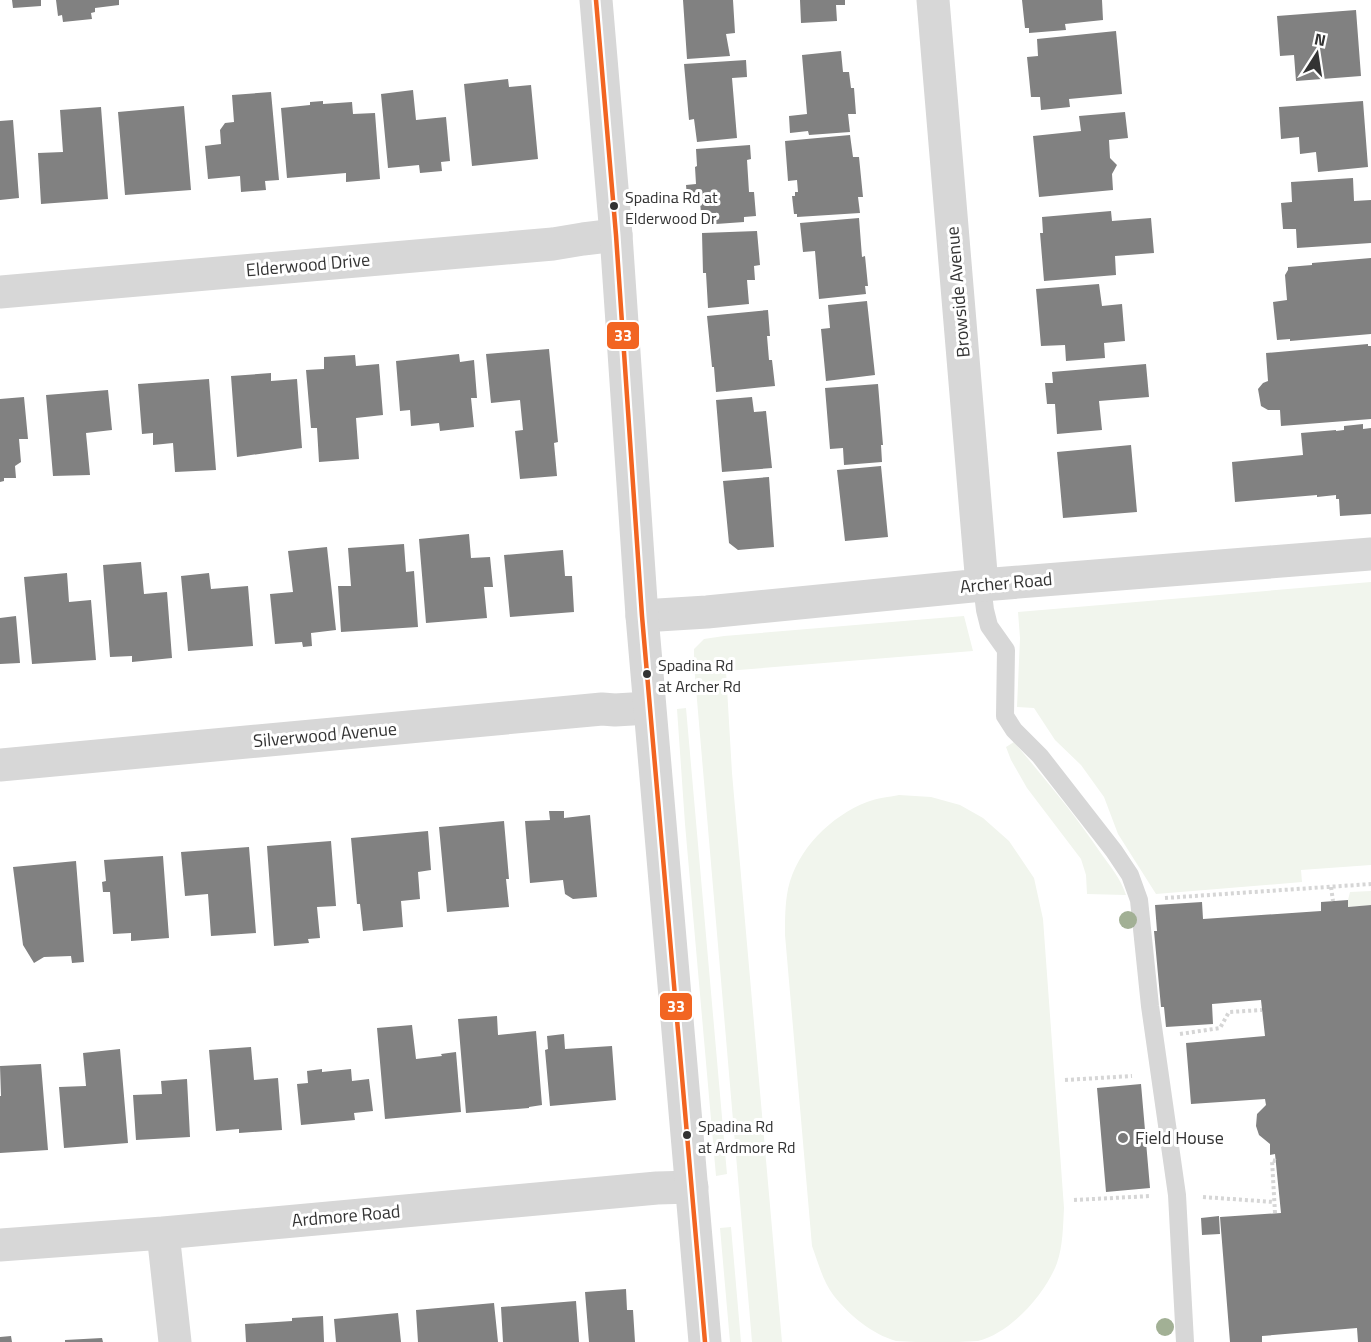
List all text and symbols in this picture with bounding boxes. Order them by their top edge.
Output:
north arrow [1287,24,1347,84]
text: N [1312,26,1328,52]
place label: Spadina Rd at Elderwood Dr [625,185,718,230]
marker: Spadina Rd at Elderwood Dr [608,200,620,212]
street label: Browside Avenue [938,225,977,359]
street label: Elderwood Drive [245,246,371,283]
line badge: 33 [606,321,640,350]
text: 33 [614,323,632,347]
street label: Archer Road [959,565,1053,600]
place label: Spadina Rd at Archer Rd [658,653,741,698]
marker: Spadina Rd at Archer Rd [641,668,653,680]
street label: Silverwood Avenue [252,715,398,754]
line badge: 33 [659,992,693,1021]
text: 33 [667,994,685,1018]
place label: Spadina Rd at Ardmore Rd [698,1114,795,1159]
place label: Field House [1135,1124,1224,1151]
marker: Spadina Rd at Ardmore Rd [681,1129,693,1141]
marker: Field House [1116,1131,1130,1145]
street label: Ardmore Road [291,1197,401,1234]

